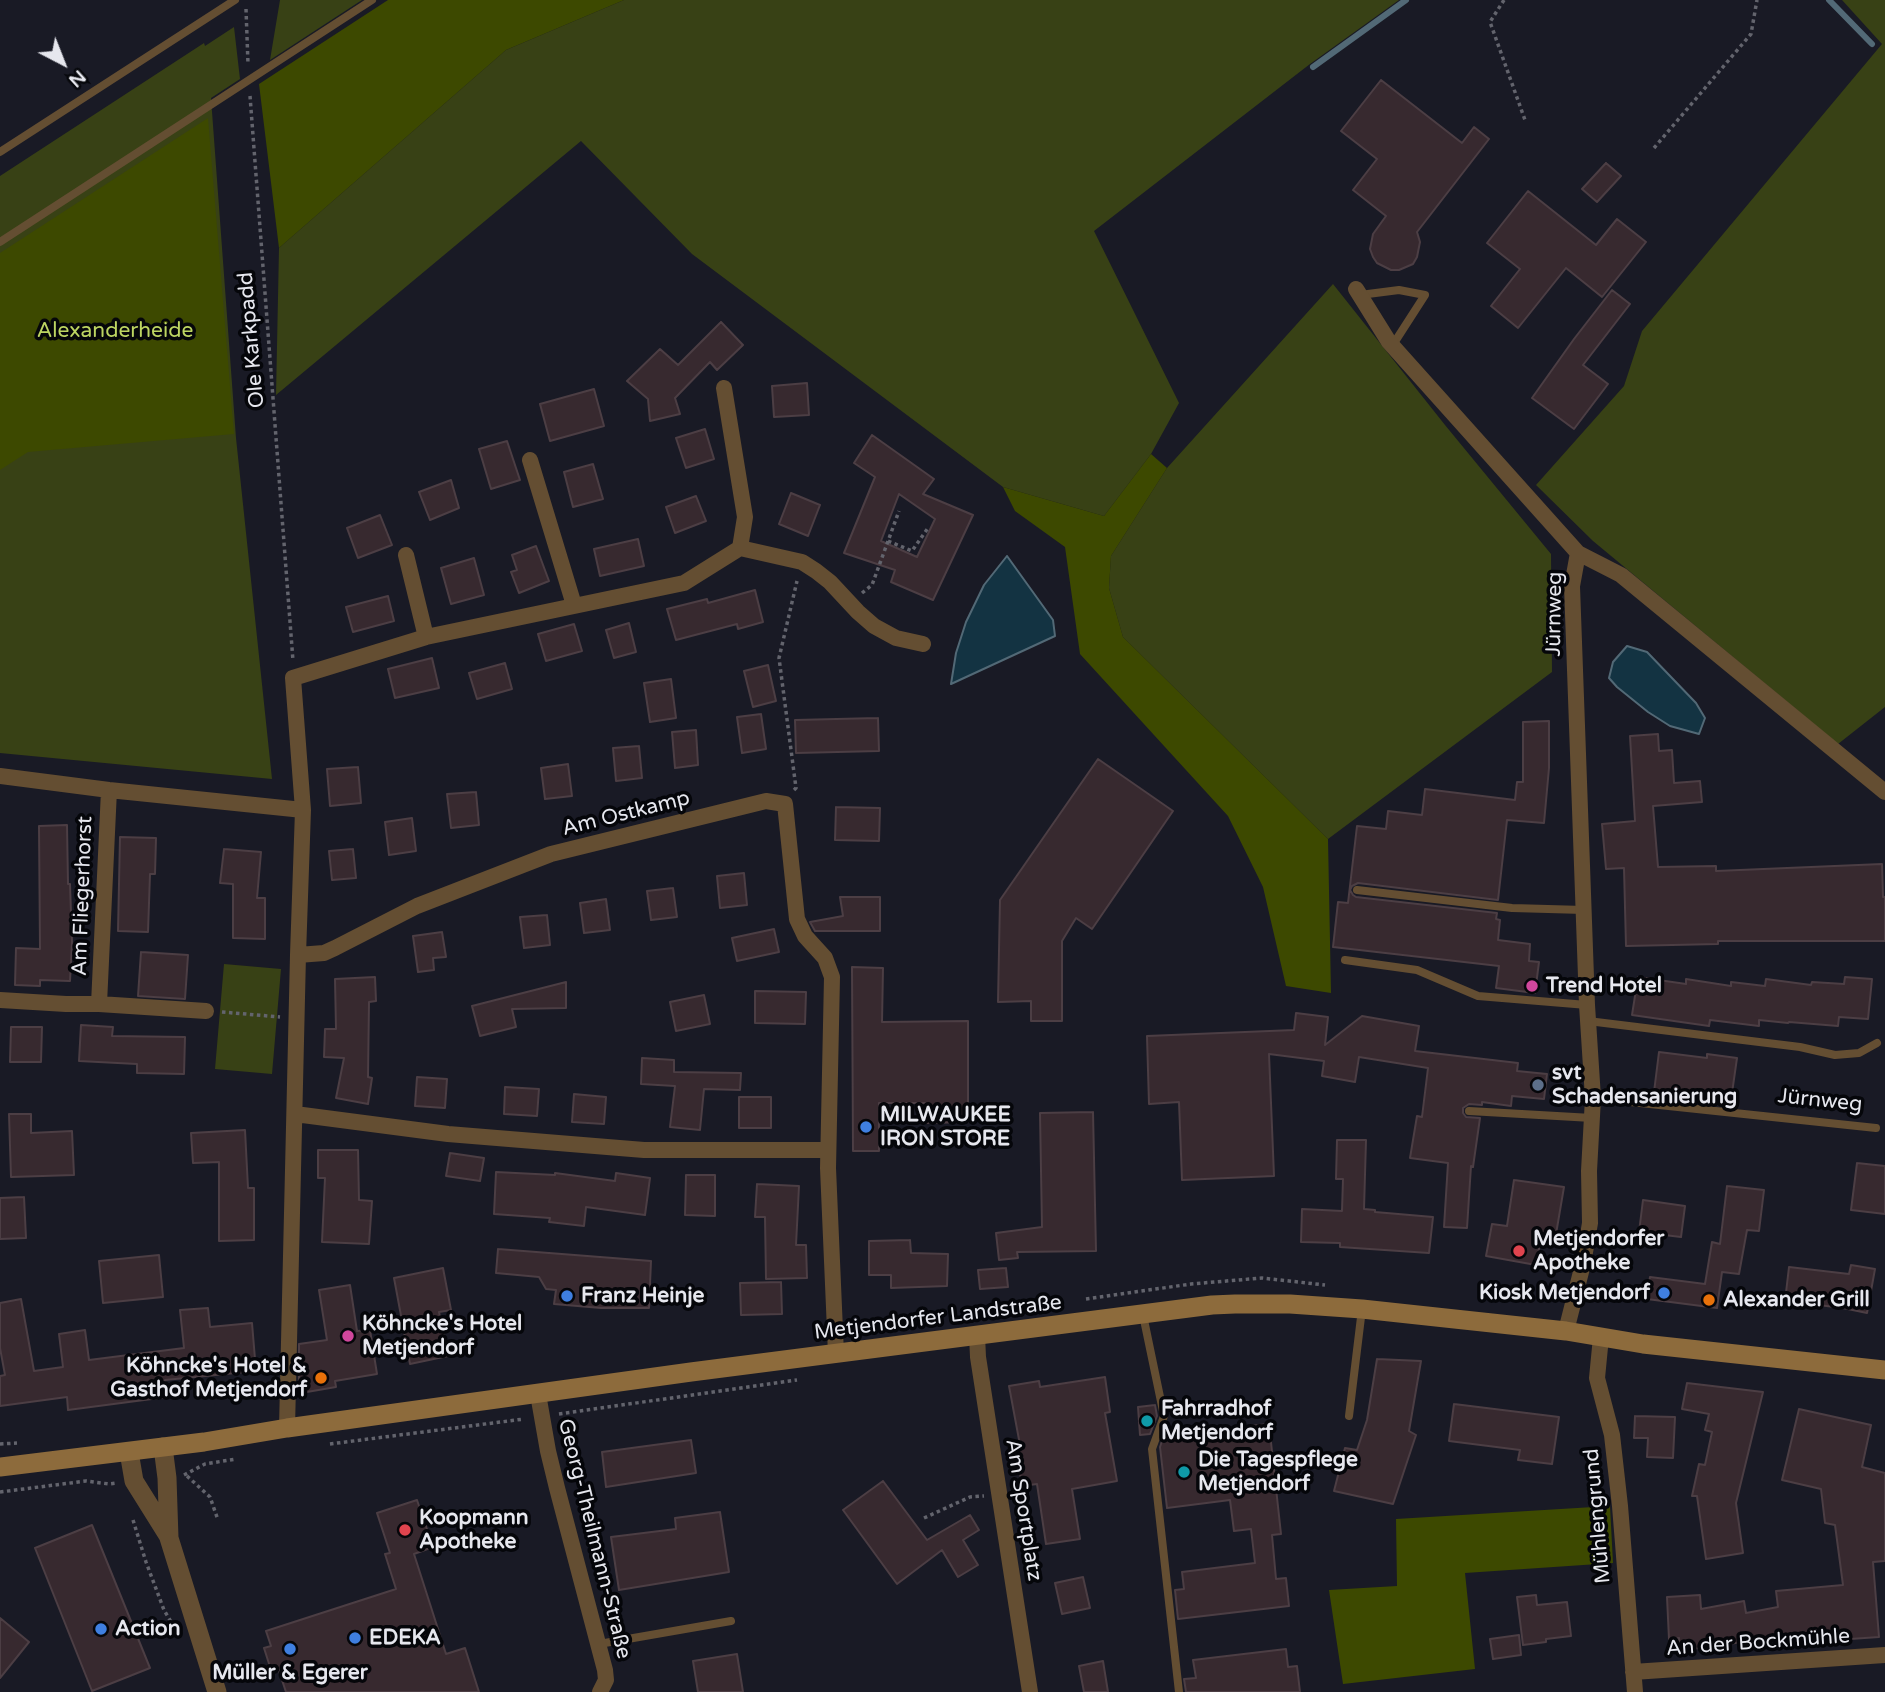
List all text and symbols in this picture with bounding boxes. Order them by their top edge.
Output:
north arrow [28,28,98,98]
text: N [64,65,90,92]
street label: Ole Karkpadd [234,271,270,409]
park label: Alexanderheide [37,318,193,344]
street label: Jürnweg [1542,571,1568,657]
street label: Am Ostkamp [560,786,692,842]
street label: Am Fliegerhorst [68,816,98,976]
place label: Trend Hotel [1546,973,1662,999]
marker: Trend Hotel [1524,978,1540,994]
place label: svt Schadensanierung [1552,1060,1737,1110]
marker: svt Schadensanierung [1530,1077,1546,1093]
street label: Jürnweg [1776,1084,1864,1118]
place label: MILWAUKEE IRON STORE [880,1102,1011,1152]
marker: MILWAUKEE IRON STORE [858,1119,874,1135]
place label: Metjendorfer Apotheke [1533,1226,1664,1276]
marker: Metjendorfer Apotheke [1511,1243,1527,1259]
place label: Kiosk Metjendorf [1479,1280,1650,1306]
place label: Franz Heinje [581,1283,704,1309]
marker: Kiosk Metjendorf [1656,1285,1672,1301]
place label: Alexander Grill [1723,1287,1870,1313]
marker: Franz Heinje [559,1288,575,1304]
street label: Metjendorfer Landstraße [813,1290,1063,1346]
marker: Alexander Grill [1701,1292,1717,1308]
place label: Köhncke's Hotel Metjendorf [362,1311,522,1361]
marker: Köhncke's Hotel Metjendorf [340,1328,356,1344]
place label: Köhncke's Hotel & Gasthof Metjendorf [110,1353,307,1403]
marker: Köhncke's Hotel & Gasthof Metjendorf [313,1370,329,1386]
place label: Fahrradhof Metjendorf [1161,1396,1273,1446]
marker: Fahrradhof Metjendorf [1139,1413,1155,1429]
street label: Georg-Theilmann-Straße [552,1416,636,1662]
street label: Am Sportplatz [999,1437,1047,1583]
place label: Die Tagespflege Metjendorf [1198,1447,1358,1497]
street label: Mühlengrund [1580,1447,1616,1585]
marker: Die Tagespflege Metjendorf [1176,1464,1192,1480]
place label: Koopmann Apotheke [419,1505,529,1555]
marker: Koopmann Apotheke [397,1522,413,1538]
place label: Action [115,1616,180,1642]
marker: Action [93,1621,109,1637]
street label: An der Bockmühle [1665,1624,1851,1662]
place label: EDEKA [369,1625,441,1651]
marker: EDEKA [347,1630,363,1646]
marker: Müller & Egerer [282,1641,298,1657]
place label: Müller & Egerer [212,1660,368,1686]

